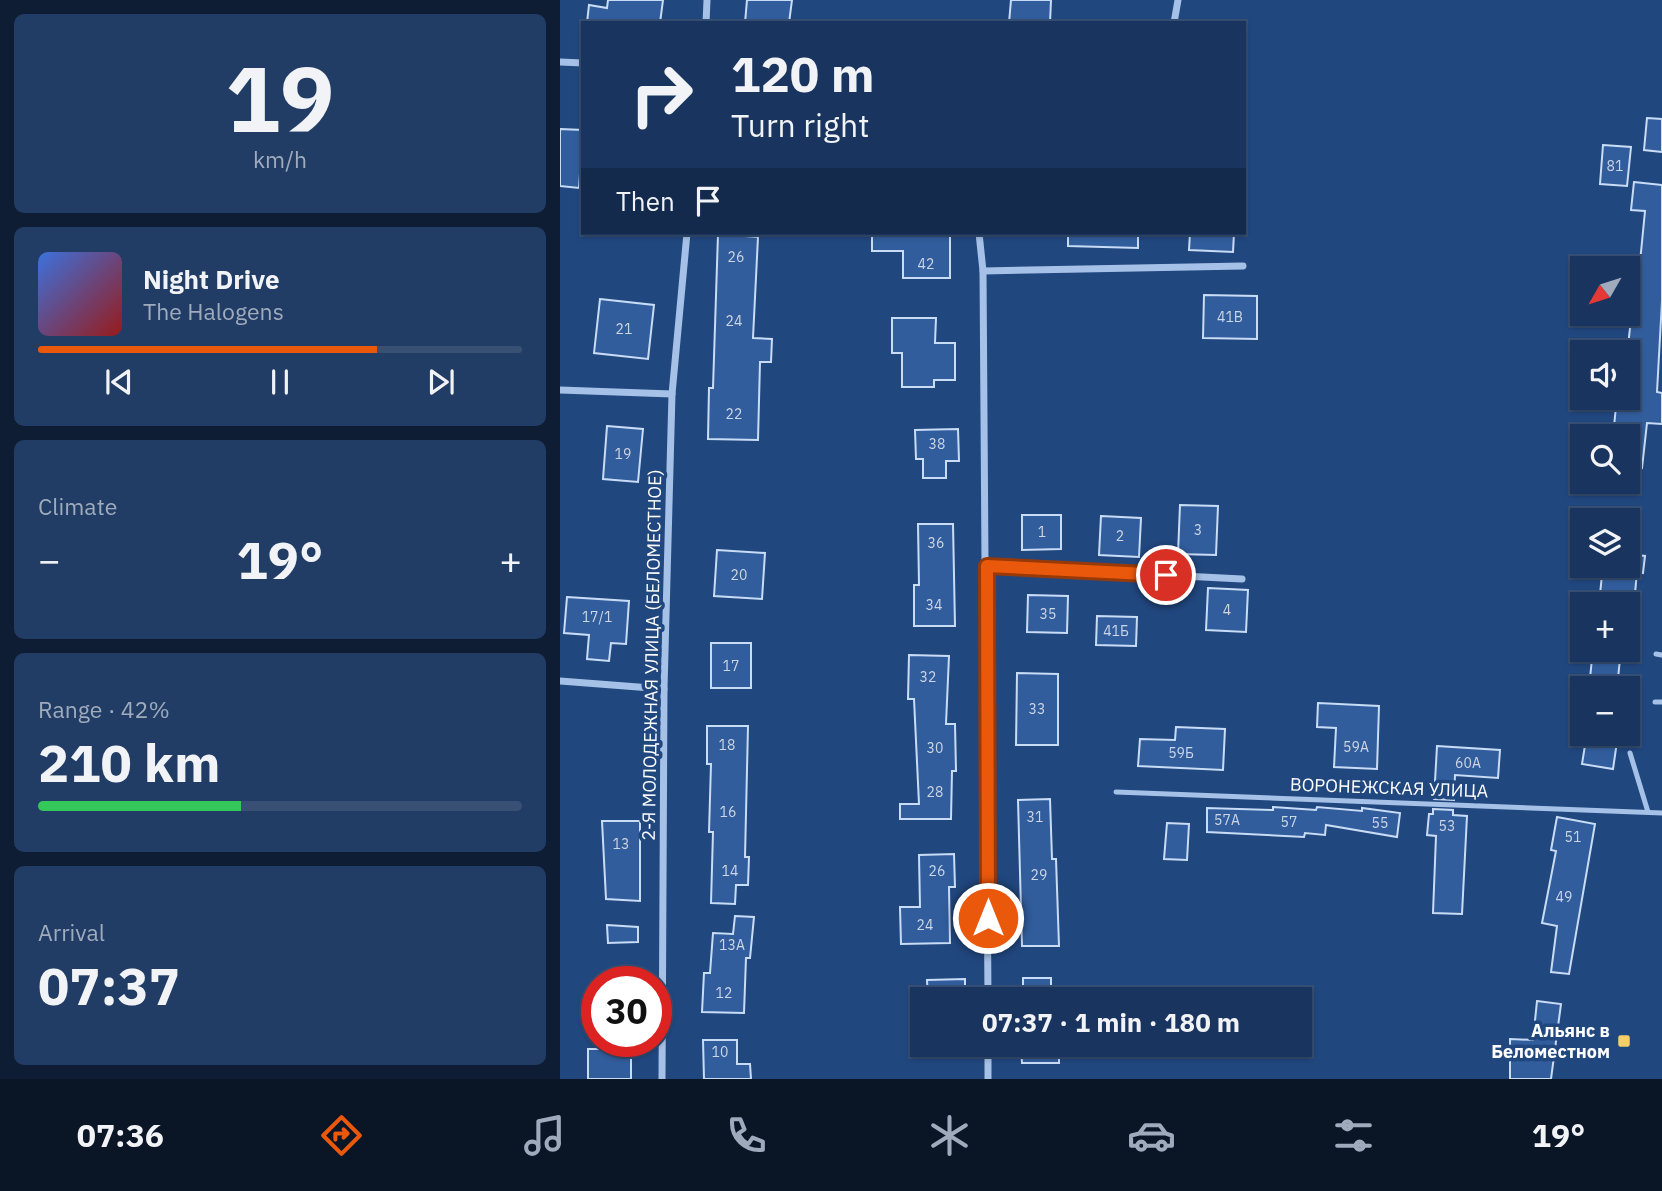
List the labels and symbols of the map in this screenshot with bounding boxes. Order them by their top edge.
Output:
house number: 81 [1607,157,1623,175]
house number: 26 [728,248,744,266]
house number: 42 [918,255,934,273]
north arrow [1570,256,1640,326]
house number: 41В [1217,308,1243,326]
house number: 24 [726,312,742,330]
house number: 21 [616,320,632,338]
house number: 22 [726,405,742,423]
house number: 38 [929,435,945,453]
house number: 19 [615,445,631,463]
street label: 2-Я МОЛОДЕЖНАЯ УЛИЦА (БЕЛОМЕСТНОЕ) [637,469,666,841]
house number: 3 [1194,521,1202,539]
house number: 1 [1038,523,1046,541]
house number: 2 [1116,527,1124,545]
house number: 36 [928,534,944,552]
pin [1136,545,1196,605]
house number: 20 [731,566,747,584]
house number: 34 [926,596,942,614]
house number: 4 [1223,601,1231,619]
house number: 35 [1040,605,1056,623]
house number: 17/1 [582,608,612,626]
house number: 41Б [1103,622,1129,640]
house number: 17 [723,657,739,675]
house number: 32 [920,668,936,686]
house number: 33 [1029,700,1045,718]
house number: 18 [719,736,735,754]
house number: 59А [1343,738,1369,756]
house number: 30 [927,739,943,757]
house number: 59Б [1168,744,1194,762]
house number: 60А [1455,754,1481,772]
street label: ВОРОНЕЖСКАЯ УЛИЦА [1289,773,1489,802]
house number: 28 [927,783,943,801]
house number: 16 [720,803,736,821]
house number: 31 [1027,808,1043,826]
house number: 57А [1214,811,1240,829]
house number: 57 [1281,813,1297,831]
house number: 55 [1372,814,1388,832]
house number: 53 [1439,817,1455,835]
house number: 51 [1565,828,1581,846]
house number: 13 [613,835,629,853]
house number: 14 [722,862,738,880]
house number: 26 [929,862,945,880]
house number: 29 [1031,866,1047,884]
position arrow [951,881,1025,955]
house number: 49 [1556,888,1572,906]
house number: 24 [917,916,933,934]
house number: 13А [719,936,745,954]
speed limit sign: 30 [581,966,672,1057]
house number: 12 [716,984,732,1002]
place label: Альянс в Беломестном [1491,1019,1610,1063]
marker: Альянс в Беломестном [1616,1033,1632,1049]
house number: 10 [712,1043,728,1061]

